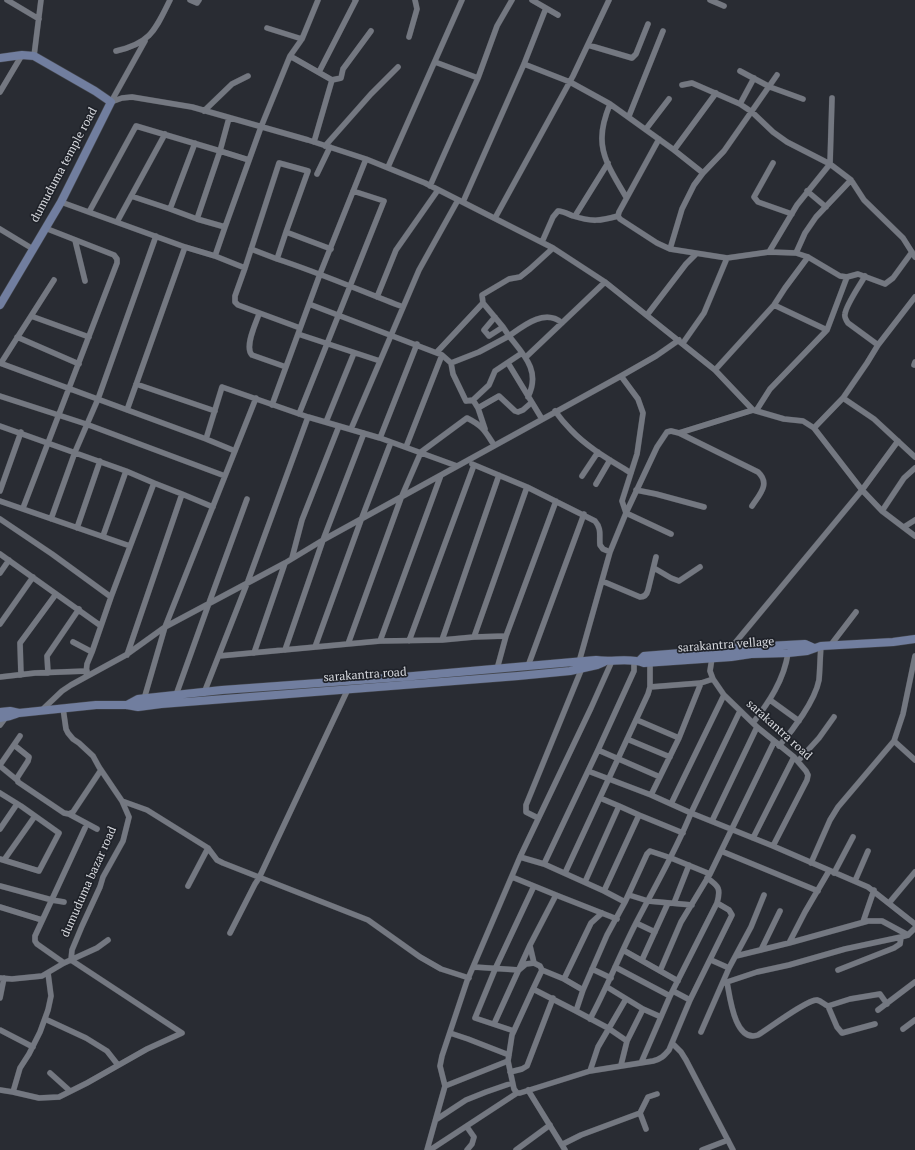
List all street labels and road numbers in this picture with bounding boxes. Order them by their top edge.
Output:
street label: dumuduma temple road [28,105,100,225]
street label: sarakantra vellage [677,634,775,656]
street label: sarakantra road [323,665,407,685]
street label: sarakantra road [743,697,815,763]
street label: dumuduma bazar road [58,824,120,940]

